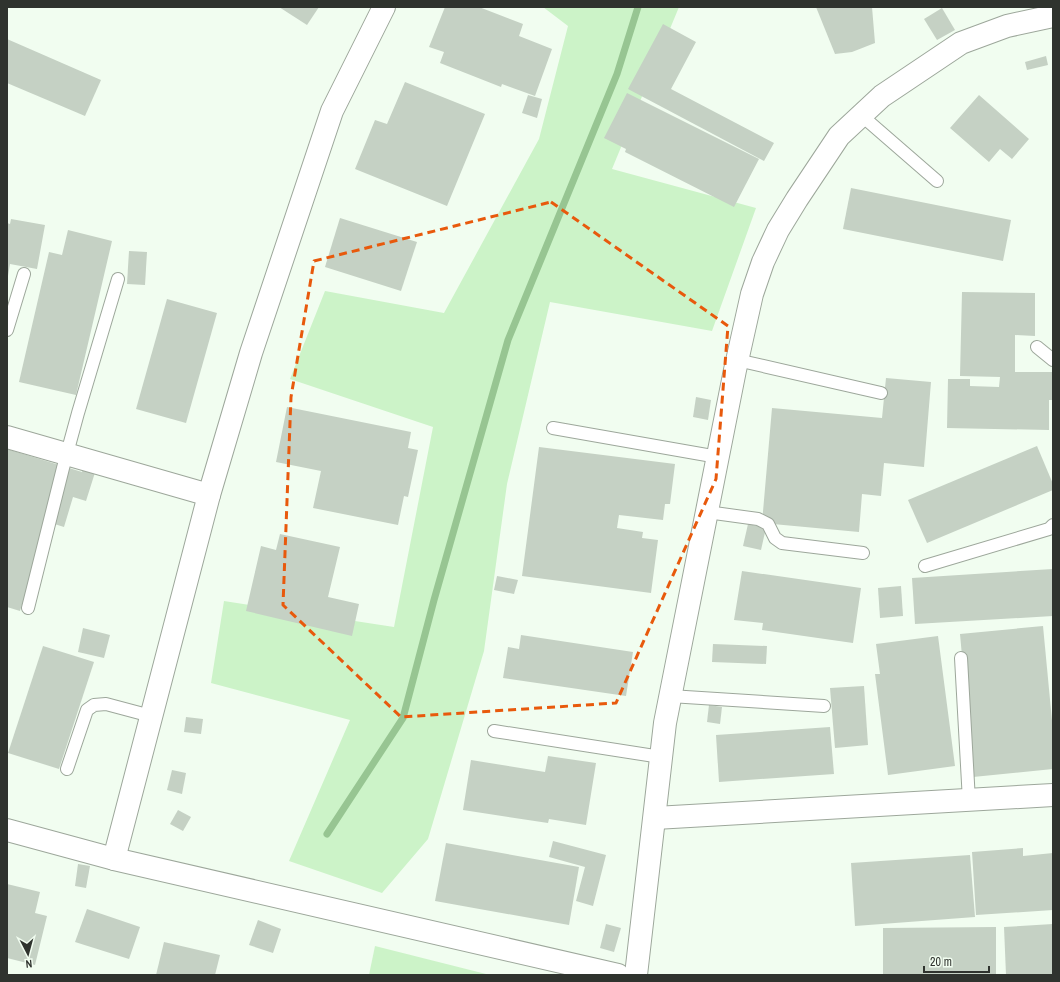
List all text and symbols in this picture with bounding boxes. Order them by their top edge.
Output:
north arrow [8,934,48,974]
scale bar [924,948,989,974]
text: 20 m [930,954,952,970]
text: N [25,957,33,971]

